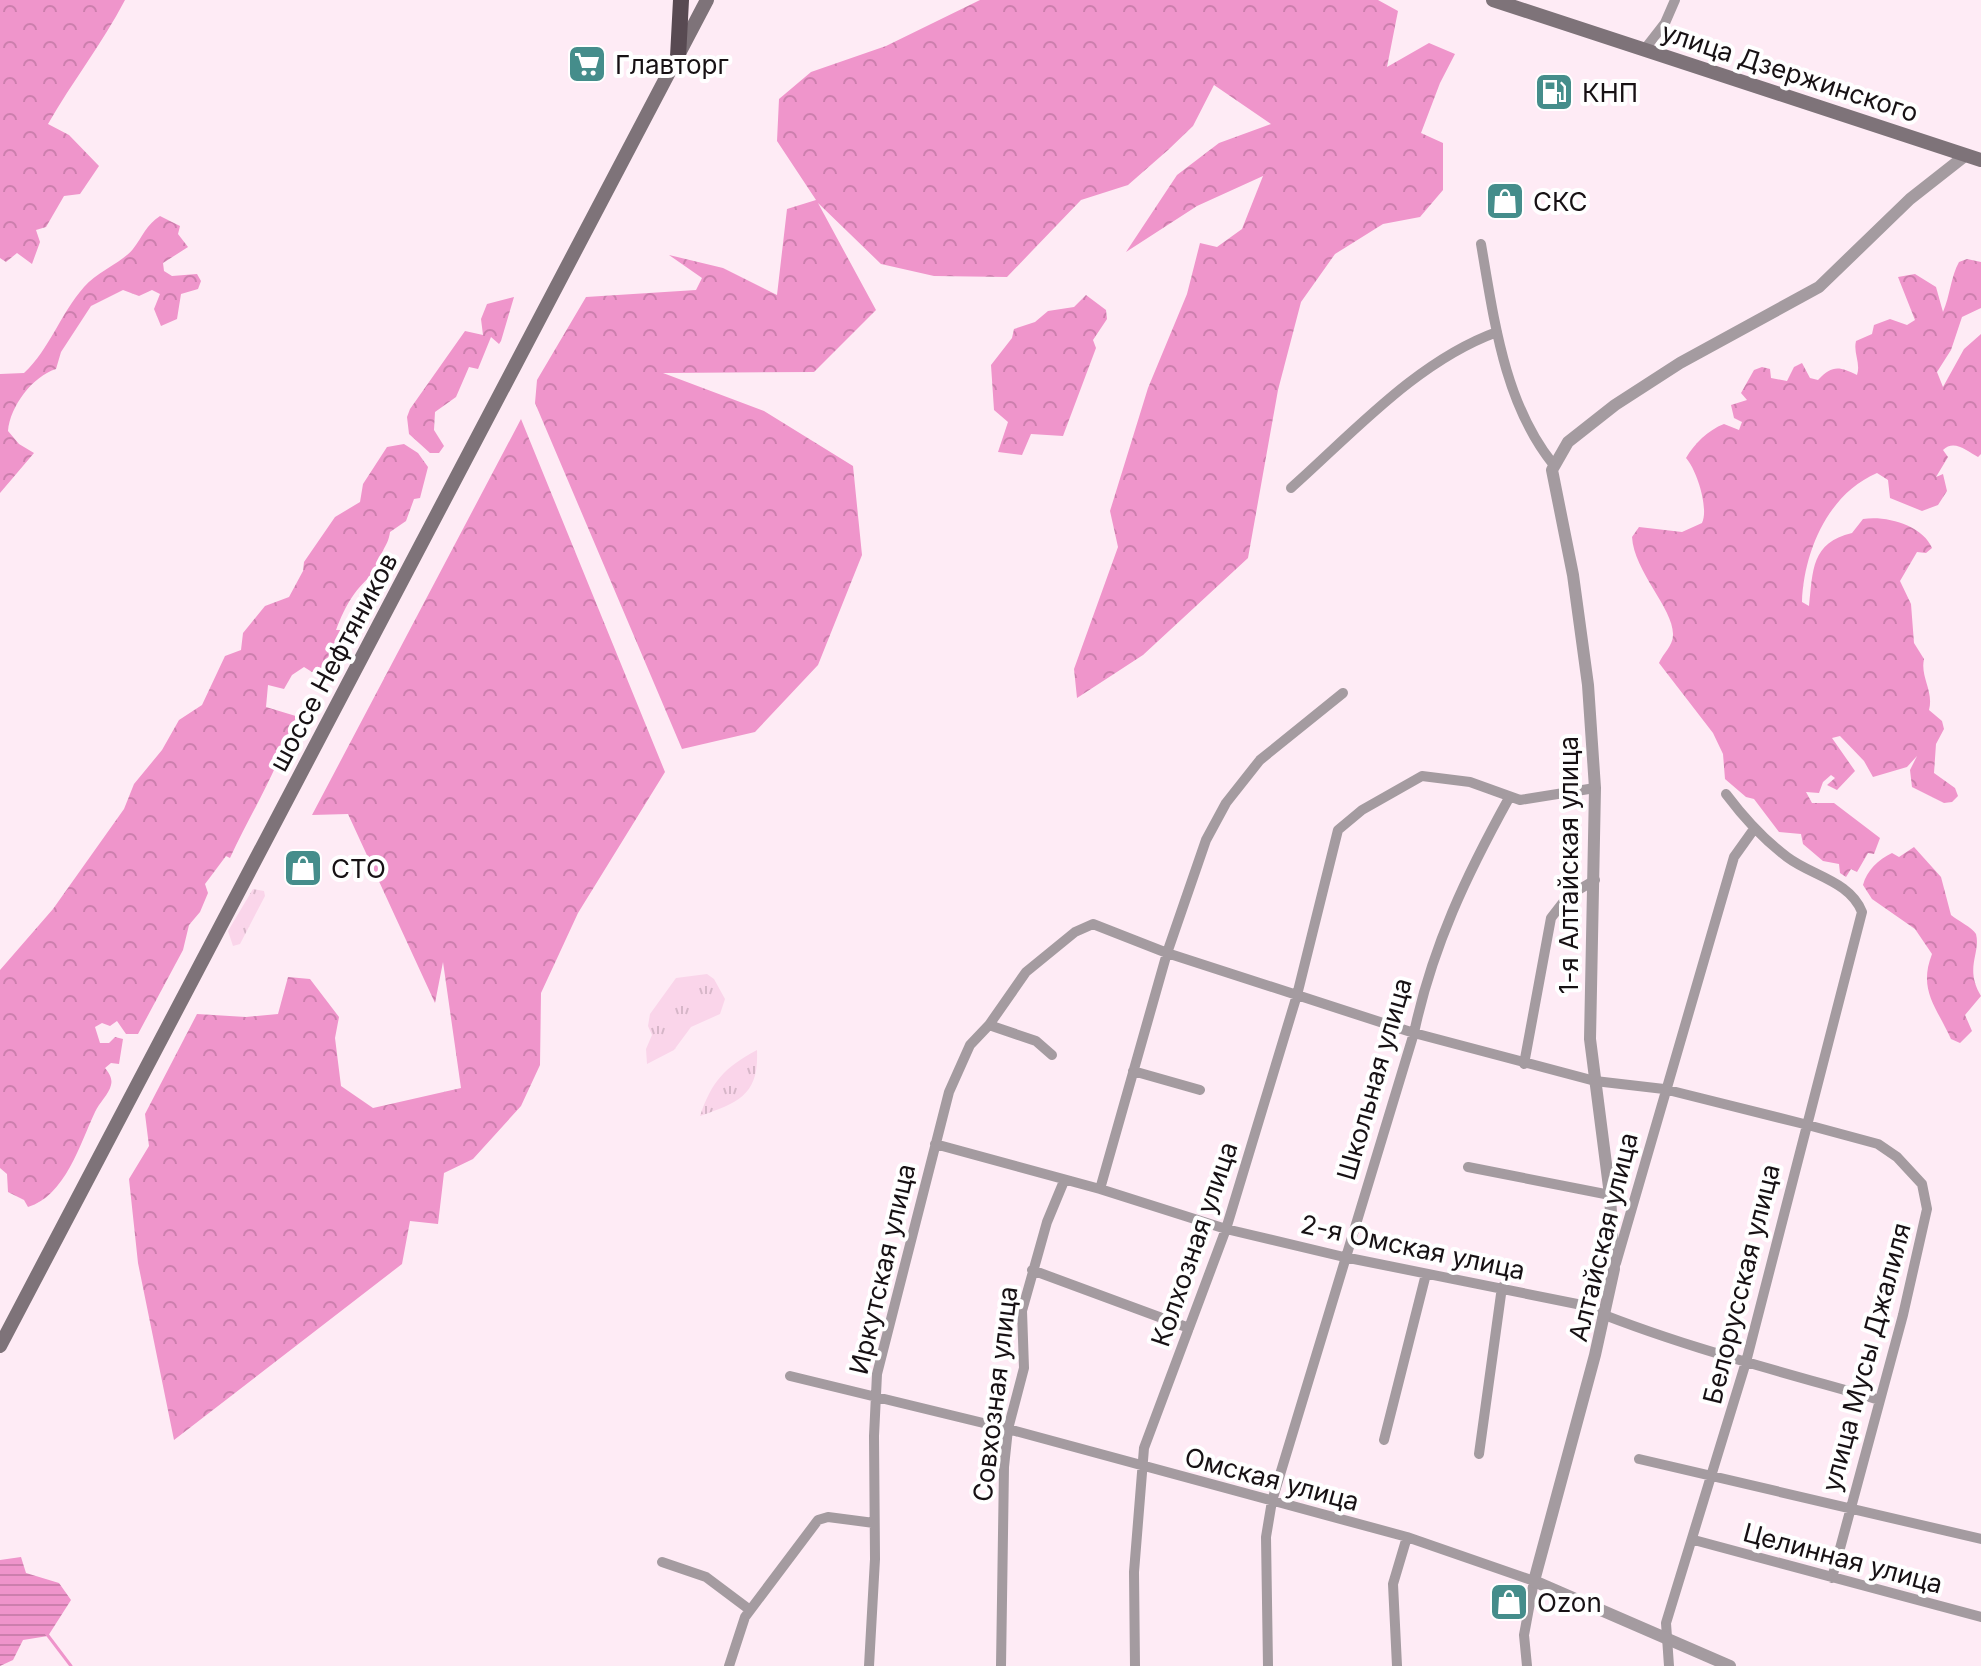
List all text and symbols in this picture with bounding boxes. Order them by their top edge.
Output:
street label: улица Дзержинского [1658,16,1922,128]
supermarket icon: Главторг [566,43,608,85]
place label: Главторг [615,49,729,80]
fuel station icon: КНП [1533,71,1575,113]
place label: КНП [1582,77,1638,108]
shop icon: СКС [1484,180,1526,222]
place label: СКС [1533,186,1588,217]
street label: шоссе Нефтяников [262,548,404,776]
street label: 1-я Алтайская улица [1553,736,1584,994]
shop icon: СТО [282,847,324,889]
place label: СТО [331,853,386,884]
street label: Школьная улица [1330,974,1418,1184]
street label: Алтайская улица [1562,1129,1644,1345]
street label: Колхозная улица [1144,1137,1244,1351]
street label: Иркутская улица [843,1161,921,1377]
street label: Белорусская улица [1696,1161,1786,1407]
street label: 2-я Омская улица [1298,1208,1528,1286]
street label: улица Мусы Джалиля [1815,1219,1917,1495]
street label: Совхозная улица [966,1284,1024,1504]
street label: Омская улица [1182,1441,1362,1517]
street label: Целинная улица [1740,1516,1946,1600]
shop icon: Ozon [1488,1581,1530,1623]
place label: Ozon [1537,1587,1602,1618]

